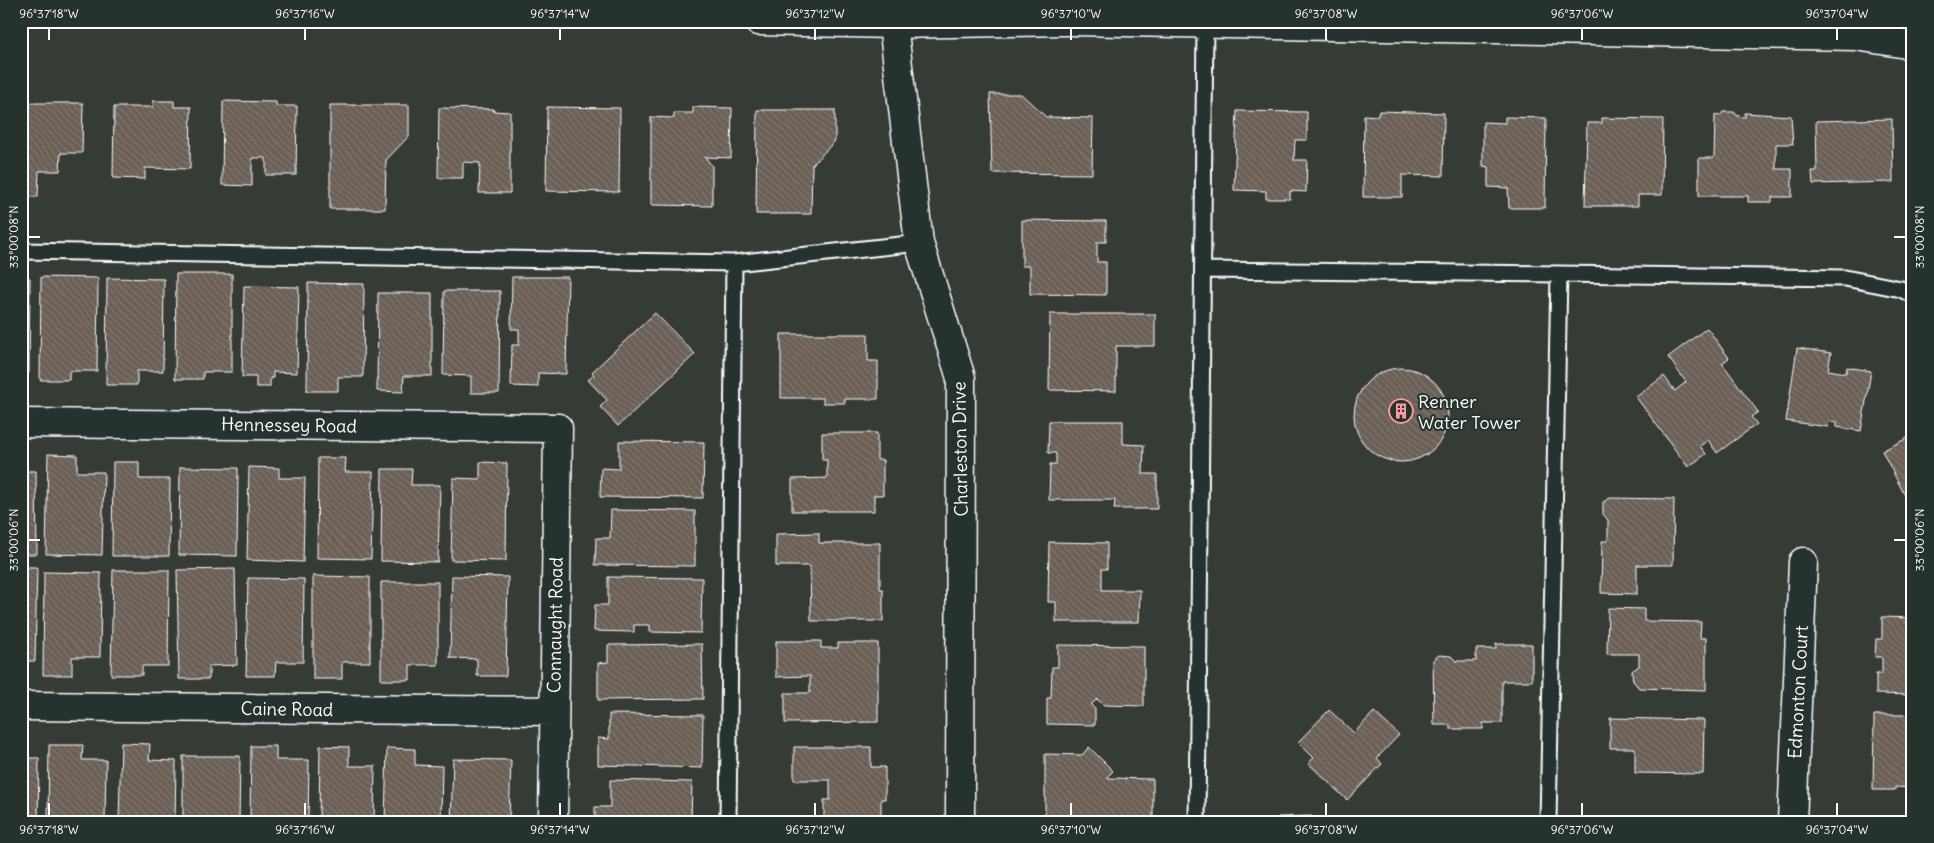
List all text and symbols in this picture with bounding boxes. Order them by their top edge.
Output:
text: 96°37'18"W [19,6,79,21]
text: 96°37'16"W [275,6,335,21]
text: 96°37'14"W [530,6,590,21]
text: 96°37'12"W [785,6,845,21]
text: 96°37'10"W [1041,6,1101,21]
text: 96°37'08"W [1295,6,1357,21]
text: 96°37'06"W [1551,6,1613,21]
text: 96°37'04"W [1806,6,1868,21]
text: 33°00'08"N [6,206,21,268]
text: 33°00'08"N [1912,206,1927,268]
street label: Charleston Drive [947,381,973,517]
place label: Renner Water Tower [1418,390,1521,434]
building icon: Renner Water Tower [1388,398,1414,424]
street label: Hennessey Road [221,412,358,438]
text: 33°00'06"N [6,509,21,571]
text: 33°00'06"N [1912,509,1927,571]
street label: Connaught Road [542,556,568,693]
street label: Edmonton Court [1783,625,1813,759]
street label: Caine Road [240,697,334,721]
text: 96°37'18"W [19,822,79,837]
text: 96°37'16"W [275,822,335,837]
text: 96°37'14"W [530,822,590,837]
text: 96°37'12"W [785,822,845,837]
text: 96°37'10"W [1041,822,1101,837]
text: 96°37'08"W [1295,822,1357,837]
text: 96°37'06"W [1551,822,1613,837]
text: 96°37'04"W [1806,822,1868,837]

